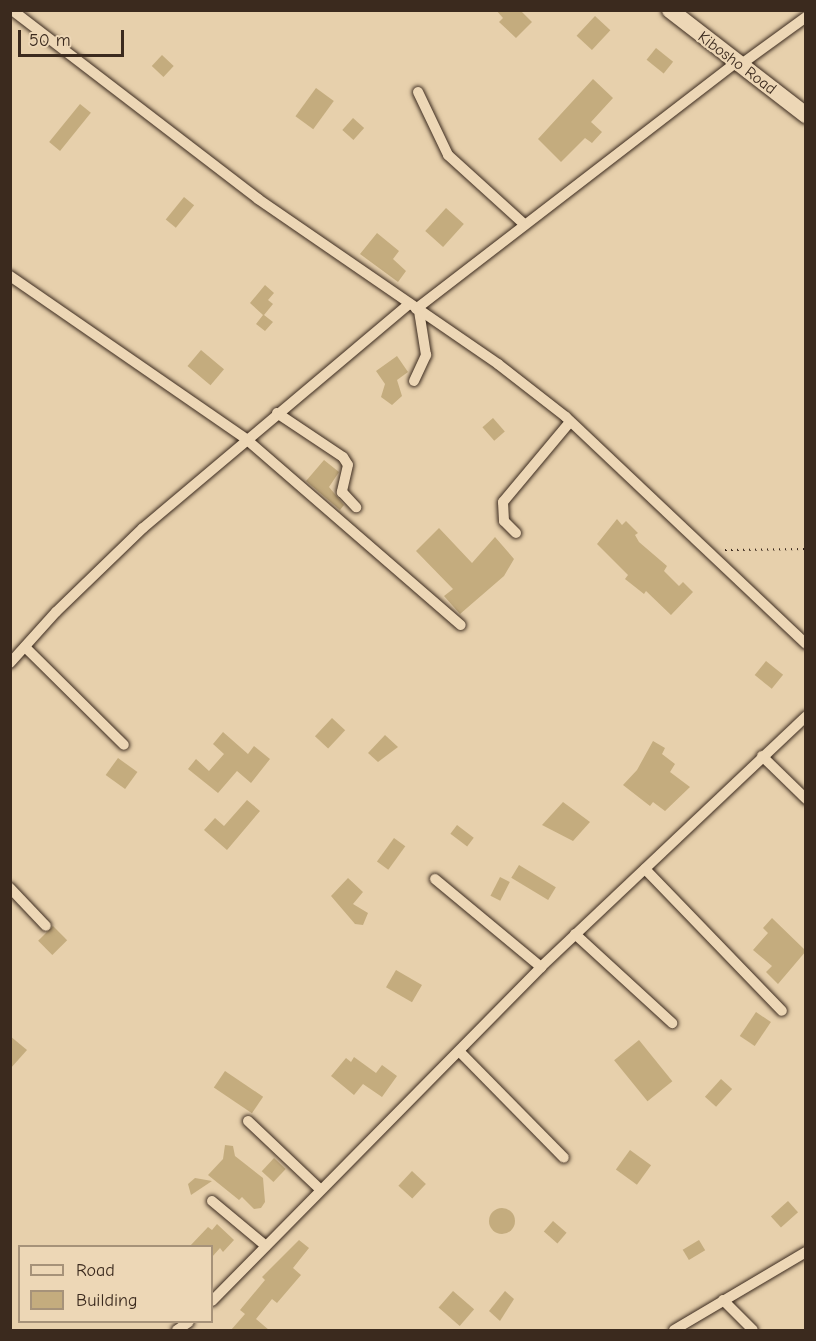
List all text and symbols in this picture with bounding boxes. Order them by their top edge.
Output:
scale bar [21,18,128,56]
street label: Kibosho Road [694,27,780,99]
text: 50 m [29,30,71,51]
legend [18,1245,213,1323]
text: Road [76,1260,115,1281]
text: Building [76,1290,138,1311]

